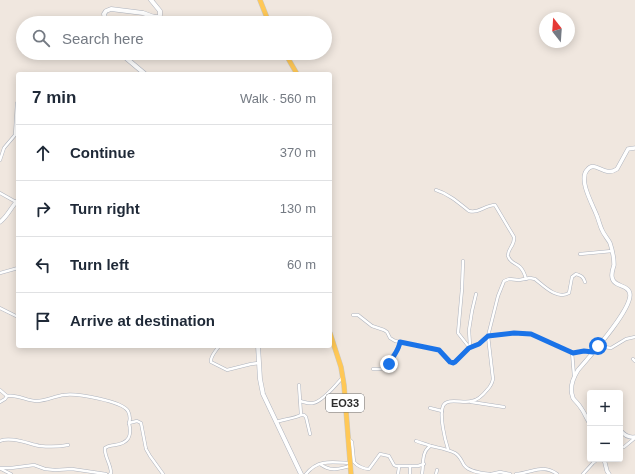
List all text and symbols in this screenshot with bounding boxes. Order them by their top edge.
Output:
north arrow [539,12,575,48]
search box [16,16,332,60]
icon: search [30,27,52,49]
text: Search here [62,30,144,47]
text: 7 min [32,88,76,107]
text: Walk · 560 m [240,91,316,106]
icon: ahead [32,142,54,164]
text: Continue [70,144,135,161]
text: 370 m [280,145,316,160]
icon: right [32,198,54,220]
text: Turn right [70,200,140,217]
text: 130 m [280,201,316,216]
icon: left [32,254,54,276]
text: Turn left [70,256,129,273]
text: 60 m [287,257,316,272]
icon: arrive [32,310,54,332]
text: Arrive at destination [70,312,215,329]
route start [589,337,607,355]
route end [380,355,398,373]
map controls [587,390,623,462]
button: + [587,390,623,426]
road number: ΕΟ33 [326,394,364,412]
button: − [587,426,623,462]

